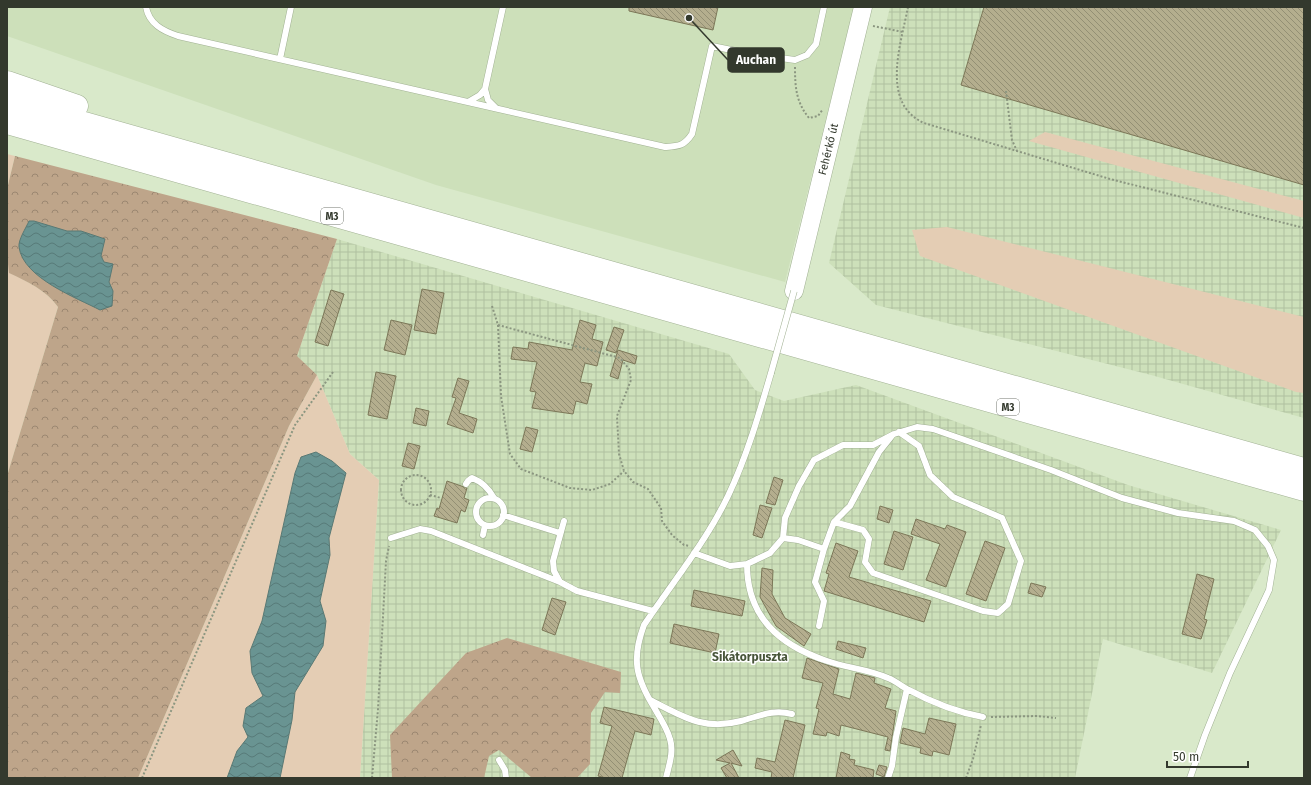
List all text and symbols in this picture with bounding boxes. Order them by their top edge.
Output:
callout: Auchan [728,48,784,72]
text: Auchan [735,53,776,67]
street label: Fehérkő út [816,122,841,176]
road number: M3 [321,208,343,224]
road number: M3 [997,399,1019,415]
district label: Sikátorpuszta [712,650,788,664]
scale bar [1167,743,1248,769]
text: 50 m [1173,750,1199,764]

